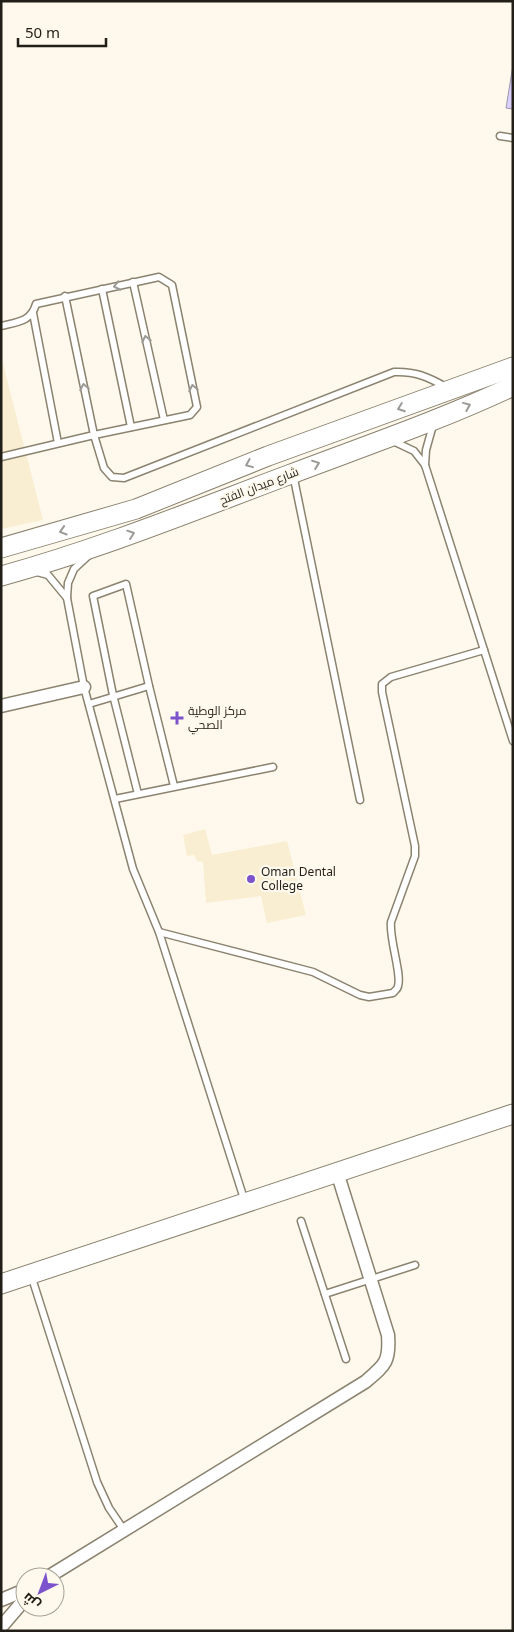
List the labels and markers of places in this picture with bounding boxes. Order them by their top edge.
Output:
place label: مركز الوطية الصحي [188,702,246,735]
marker: مركز الوطية الصحي [170,711,184,725]
place label: Oman Dental College [261,863,336,894]
marker: Oman Dental College [245,873,257,885]

